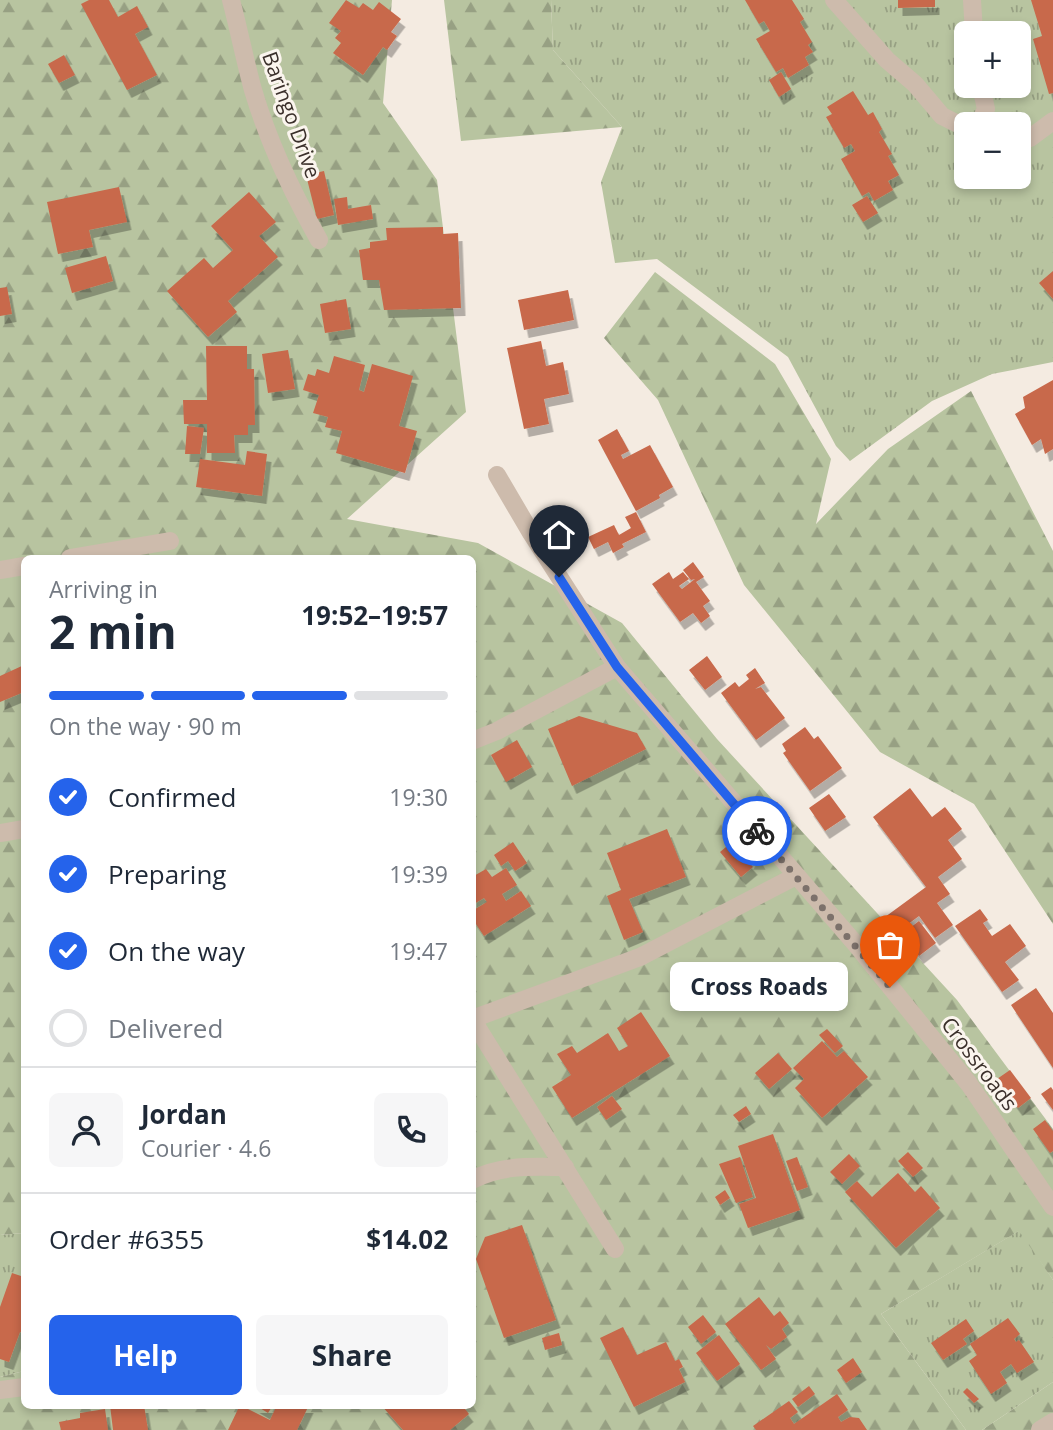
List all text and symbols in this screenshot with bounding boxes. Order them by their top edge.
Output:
map controls [954,21,1031,189]
button: + [954,21,1031,98]
street label: Baringo Drive [256,47,328,182]
button: − [954,112,1031,189]
pin [529,505,589,577]
icon: home [540,516,578,554]
text: Arriving in [49,573,158,605]
text: 19:52–19:57 [301,597,448,633]
text: 2 min [49,600,177,662]
text: On the way · 90 m [49,710,242,742]
icon: check [49,778,87,816]
text: Confirmed [108,779,236,815]
text: 19:30 [389,781,448,813]
courier [722,796,792,866]
icon: bike [738,812,776,850]
icon: check [49,855,87,893]
text: Preparing [108,856,226,892]
text: 19:39 [389,858,448,890]
pin [860,915,920,987]
icon: bag [871,926,909,964]
icon: check [49,932,87,970]
text: On the way [108,933,245,969]
text: 19:47 [389,935,448,967]
callout: Cross Roads [670,962,848,1012]
text: Cross Roads [690,970,828,1002]
text: Delivered [108,1010,223,1046]
street label: Crossroads [935,1011,1024,1116]
button: person [49,1093,123,1167]
button: phone [374,1093,448,1167]
text: Jordan [141,1096,227,1132]
text: Courier · 4.6 [141,1132,271,1164]
text: Order #6355 [49,1221,204,1257]
text: $14.02 [366,1221,448,1257]
button: Help [49,1315,242,1395]
button: Share [256,1315,448,1395]

